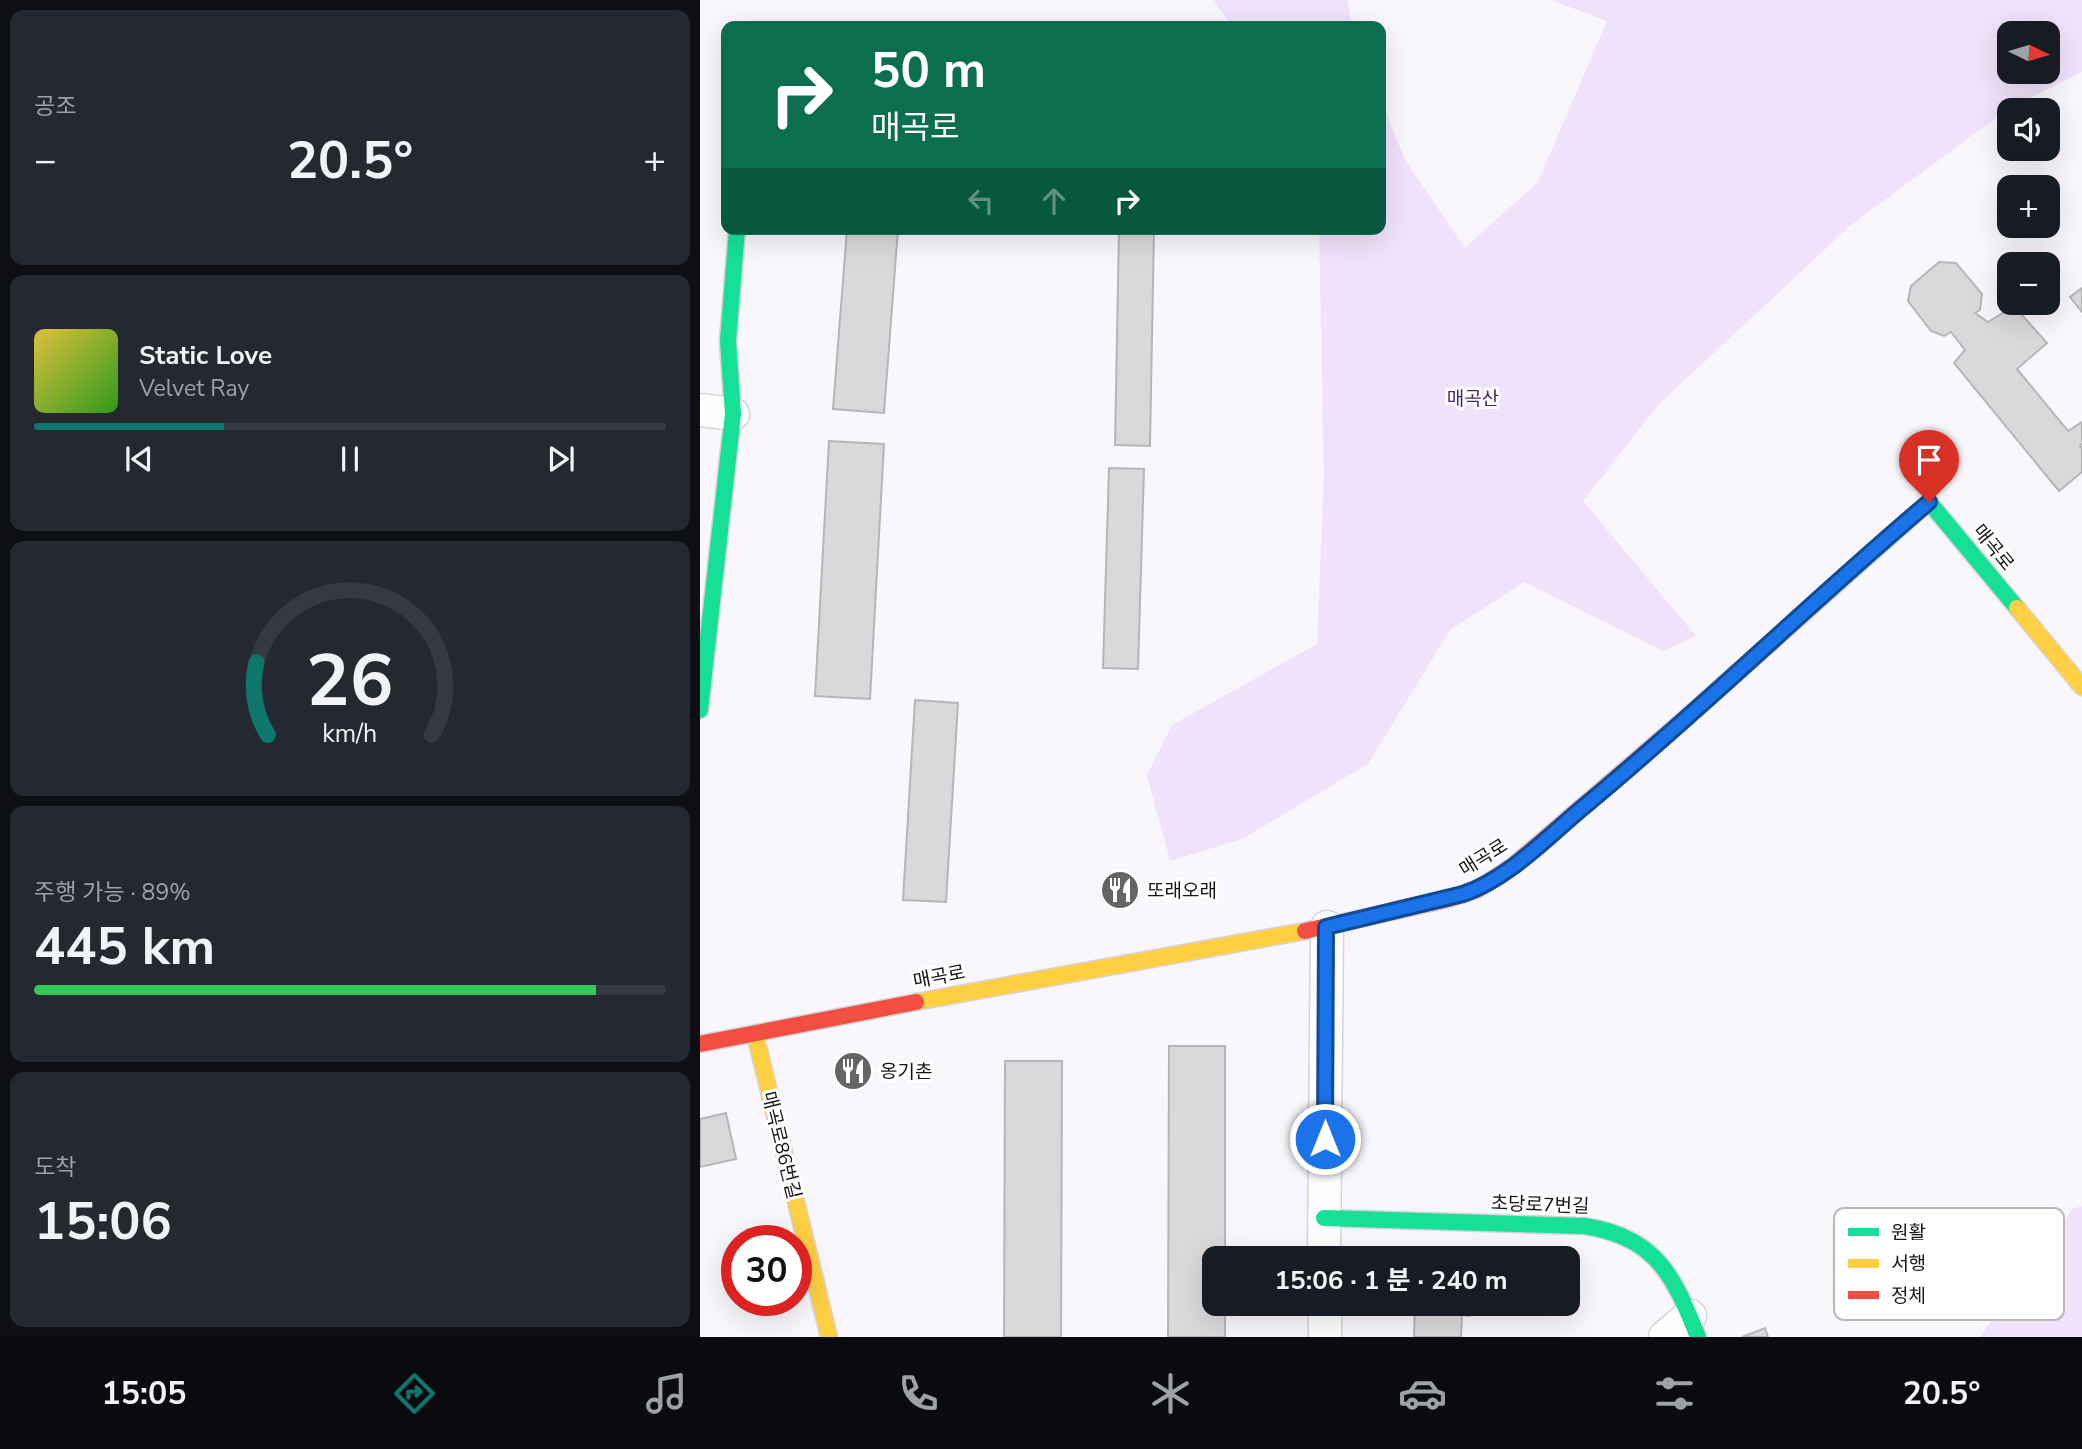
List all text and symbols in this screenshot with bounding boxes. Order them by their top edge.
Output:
north arrow [1997,21,2060,84]
map controls [1997,21,2060,315]
text: 50 m [871,37,986,104]
icon: right [756,49,847,140]
text: 공조 [34,91,76,122]
button: sound [1997,98,2060,161]
text: 매곡로 [871,106,959,149]
text: 20.5° [287,125,413,196]
text: − [34,135,57,186]
text: + [643,135,666,186]
button: + [1997,175,2060,238]
icon: left [962,182,1000,220]
icon: ahead [1035,182,1073,220]
icon: right [1108,182,1146,220]
button: − [1997,252,2060,315]
text: Static Love [139,338,272,373]
text: Velvet Ray [139,373,249,404]
park label: 매곡산 [1447,386,1499,412]
pin [1899,430,1959,502]
icon: previous [120,440,158,478]
icon: pause [331,440,369,478]
icon: next [542,440,580,478]
icon: arrive [1910,441,1948,479]
street label: 매곡로 [1967,519,2020,576]
text: 26 [306,631,394,731]
text: km/h [322,716,378,750]
street label: 매곡로 [1454,833,1513,883]
restaurant icon: 또래오래 [1099,869,1141,911]
text: 주행 가능 · 89% [34,877,191,908]
place label: 또래오래 [1147,878,1217,904]
text: 445 km [34,911,215,982]
street label: 매곡로 [911,959,967,995]
restaurant icon: 옹기촌 [832,1050,874,1092]
place label: 옹기촌 [880,1059,932,1085]
street label: 매곡로86번길 [755,1089,807,1202]
position arrow [1288,1102,1362,1176]
text: 도착 [34,1152,76,1183]
text: 15:06 [34,1186,172,1257]
street label: 초당로7번길 [1490,1190,1590,1220]
legend [1834,1208,2064,1320]
text: 원활 [1891,1220,1926,1246]
speed limit sign: 30 [721,1225,812,1316]
text: 서행 [1891,1251,1926,1277]
text: 15:06 · 1 분 · 240 m [1275,1263,1508,1298]
text: 정체 [1891,1283,1926,1309]
icon: directions [390,1369,439,1418]
icon: music [642,1369,691,1418]
icon: phone [894,1369,943,1418]
icon: climate [1146,1369,1195,1418]
icon: car [1398,1369,1447,1418]
icon: filters [1650,1369,1699,1418]
text: 15:05 [102,1372,186,1415]
text: 20.5° [1903,1372,1980,1415]

